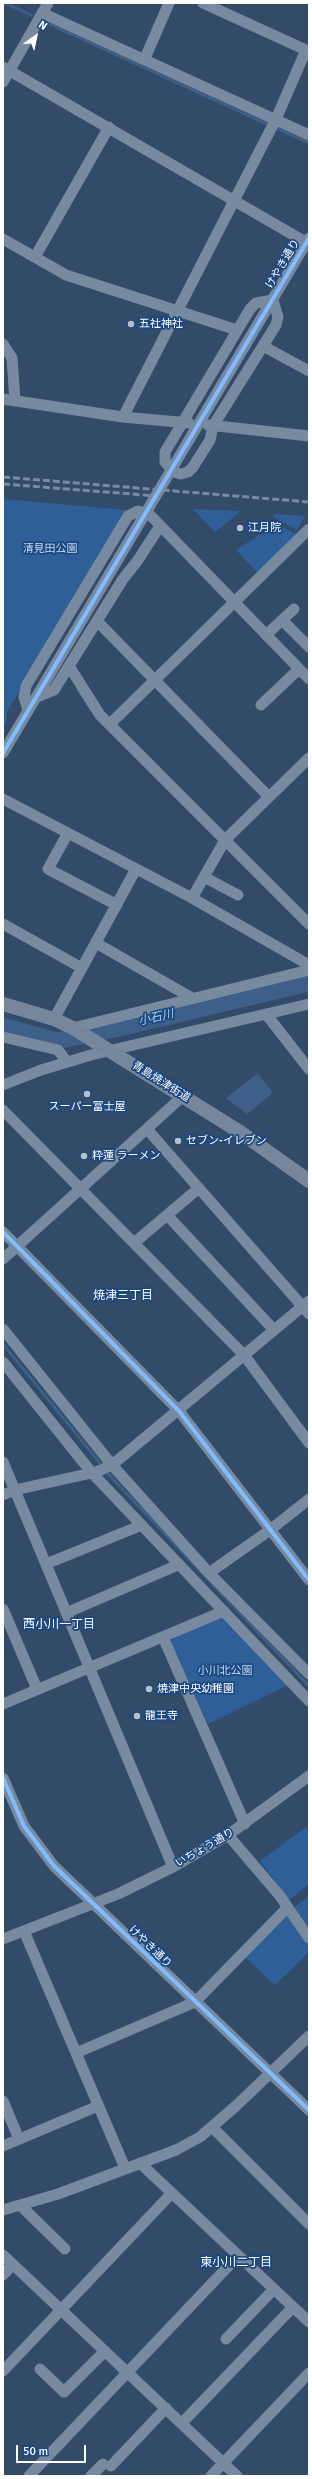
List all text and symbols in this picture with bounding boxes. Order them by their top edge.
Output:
north arrow [16,16,56,56]
text: N [36,18,50,33]
street label: けやき通り [263,237,303,291]
place label: 五社神社 [139,317,183,331]
marker: 五社神社 [126,319,136,329]
place label: 江月院 [248,521,281,535]
marker: 江月院 [235,523,245,533]
park label: 清見田公園 [23,542,77,556]
water label: 小石川 [137,1007,175,1029]
street label: 青島焼津街道 [130,1059,192,1105]
marker: スーパー富士屋 [82,1089,92,1099]
place label: スーパー富士屋 [49,1100,125,1114]
place label: セブン-イレブン [186,1134,267,1148]
marker: セブン-イレブン [173,1136,183,1146]
place label: 粋蓮 ラーメン [92,1149,160,1163]
marker: 粋蓮 ラーメン [79,1151,89,1161]
district label: 焼津三丁目 [93,1289,153,1303]
district label: 西小川一丁目 [23,1618,95,1632]
park label: 小川北公園 [198,1664,252,1678]
place label: 焼津中央幼稚園 [157,1682,234,1696]
marker: 焼津中央幼稚園 [144,1684,154,1694]
place label: 龍王寺 [145,1709,178,1723]
marker: 龍王寺 [132,1711,142,1721]
street label: いちょう通り [173,1826,237,1870]
street label: けやき通り [126,1923,174,1971]
district label: 東小川二丁目 [200,2256,272,2270]
scale bar [18,2437,88,2463]
text: 50 m [23,2444,48,2459]

